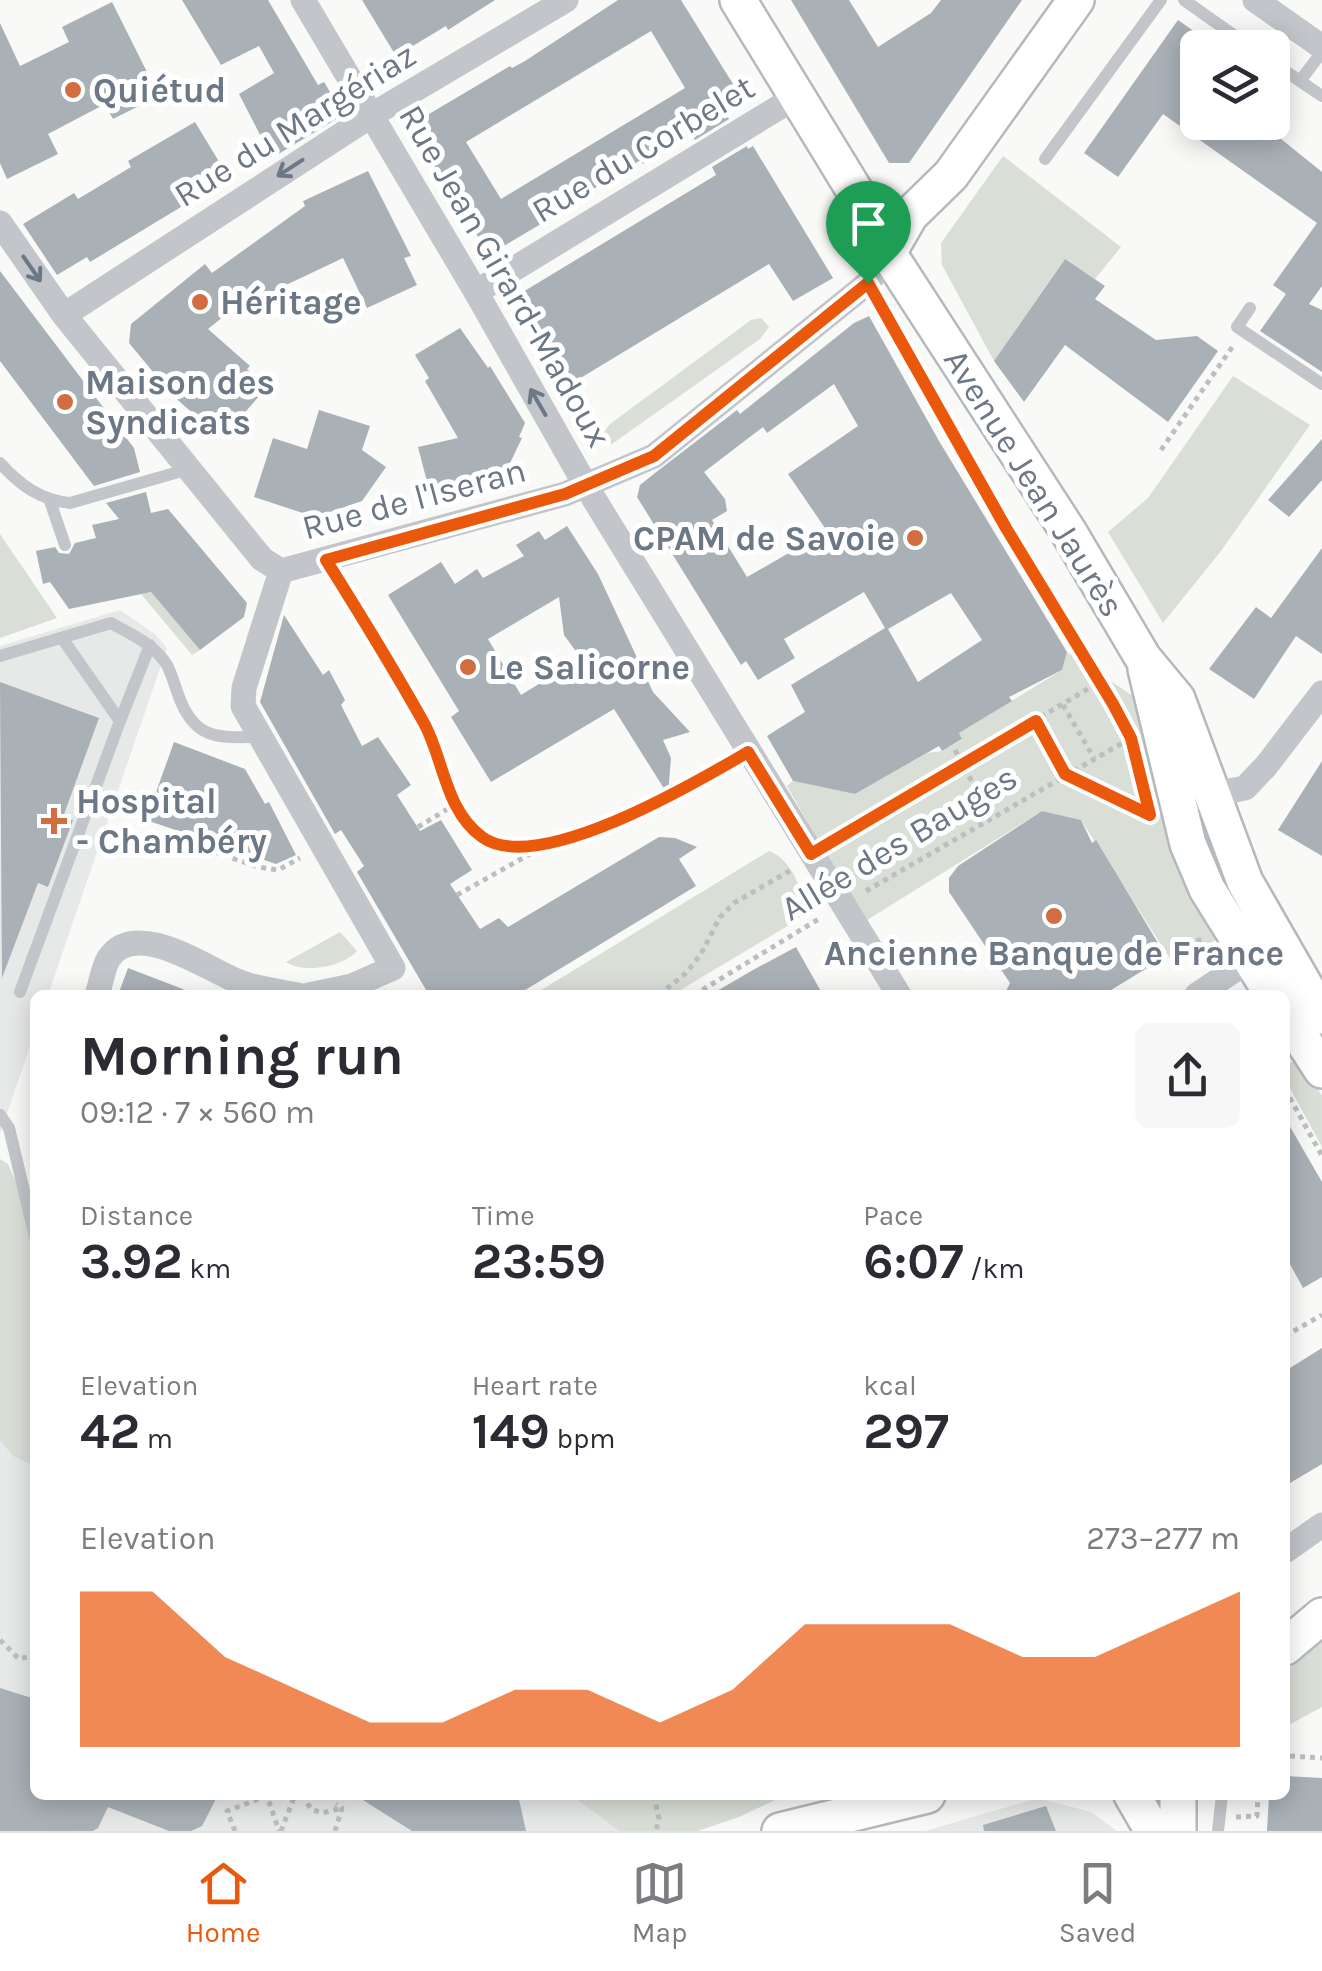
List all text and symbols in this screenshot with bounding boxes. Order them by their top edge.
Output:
map controls [1180,30,1290,140]
button: layers [1180,30,1290,140]
street label: Rue du Margériaz [167,34,423,216]
street label: Rue du Corbelet [524,67,762,231]
place label: Quiétud [93,70,226,111]
marker: Quiétud [62,79,84,101]
street label: Rue Jean Girard-Madoux [390,98,620,454]
one-way arrow [276,158,305,179]
pin [826,181,911,284]
icon: arrive [841,196,896,251]
one-way arrow [21,255,42,282]
place label: Héritage [220,282,362,324]
marker: Héritage [189,291,211,313]
street label: Avenue Jean Jaurès [935,342,1133,624]
place label: Maison des Syndicats [85,362,275,444]
one-way arrow [528,388,548,416]
marker: Maison des Syndicats [54,391,76,413]
street label: Rue de l'Iseran [298,449,530,549]
place label: CPAM de Savoie [633,518,895,559]
marker: CPAM de Savoie [904,527,926,549]
place label: Le Salicorne [488,647,690,688]
marker: Le Salicorne [457,656,479,678]
street label: Allée des Bauges [774,756,1024,930]
place label: Hospital - Chambéry [76,781,267,863]
marker: Hospital - Chambéry [41,808,67,834]
marker: Ancienne Banque de France [1043,905,1065,927]
place label: Ancienne Banque de France [824,933,1284,975]
button: share [1135,1023,1240,1128]
text: Morning run [80,1024,404,1088]
text: 09:12 · 7 × 560 m [80,1094,315,1131]
text: Distance [80,1199,193,1232]
text: Time [472,1199,535,1232]
text: Pace [863,1199,923,1232]
text: 3.92 [80,1232,183,1291]
text: 23:59 [472,1232,606,1291]
text: 6:07 [863,1232,964,1291]
text: km [183,1252,231,1285]
text: /km [964,1252,1024,1285]
text: Elevation [80,1369,199,1402]
text: Heart rate [472,1369,598,1402]
text: kcal [863,1369,917,1402]
text: 42 [80,1402,140,1461]
text: 149 [472,1402,550,1461]
text: 297 [863,1402,949,1461]
text: m [140,1422,173,1455]
text: bpm [550,1422,616,1455]
text: Elevation [80,1520,215,1557]
text: 273–277 m [1086,1520,1240,1557]
tab: Home [186,1856,260,1949]
tab: Map [632,1856,687,1949]
tab: Saved [1059,1856,1136,1949]

